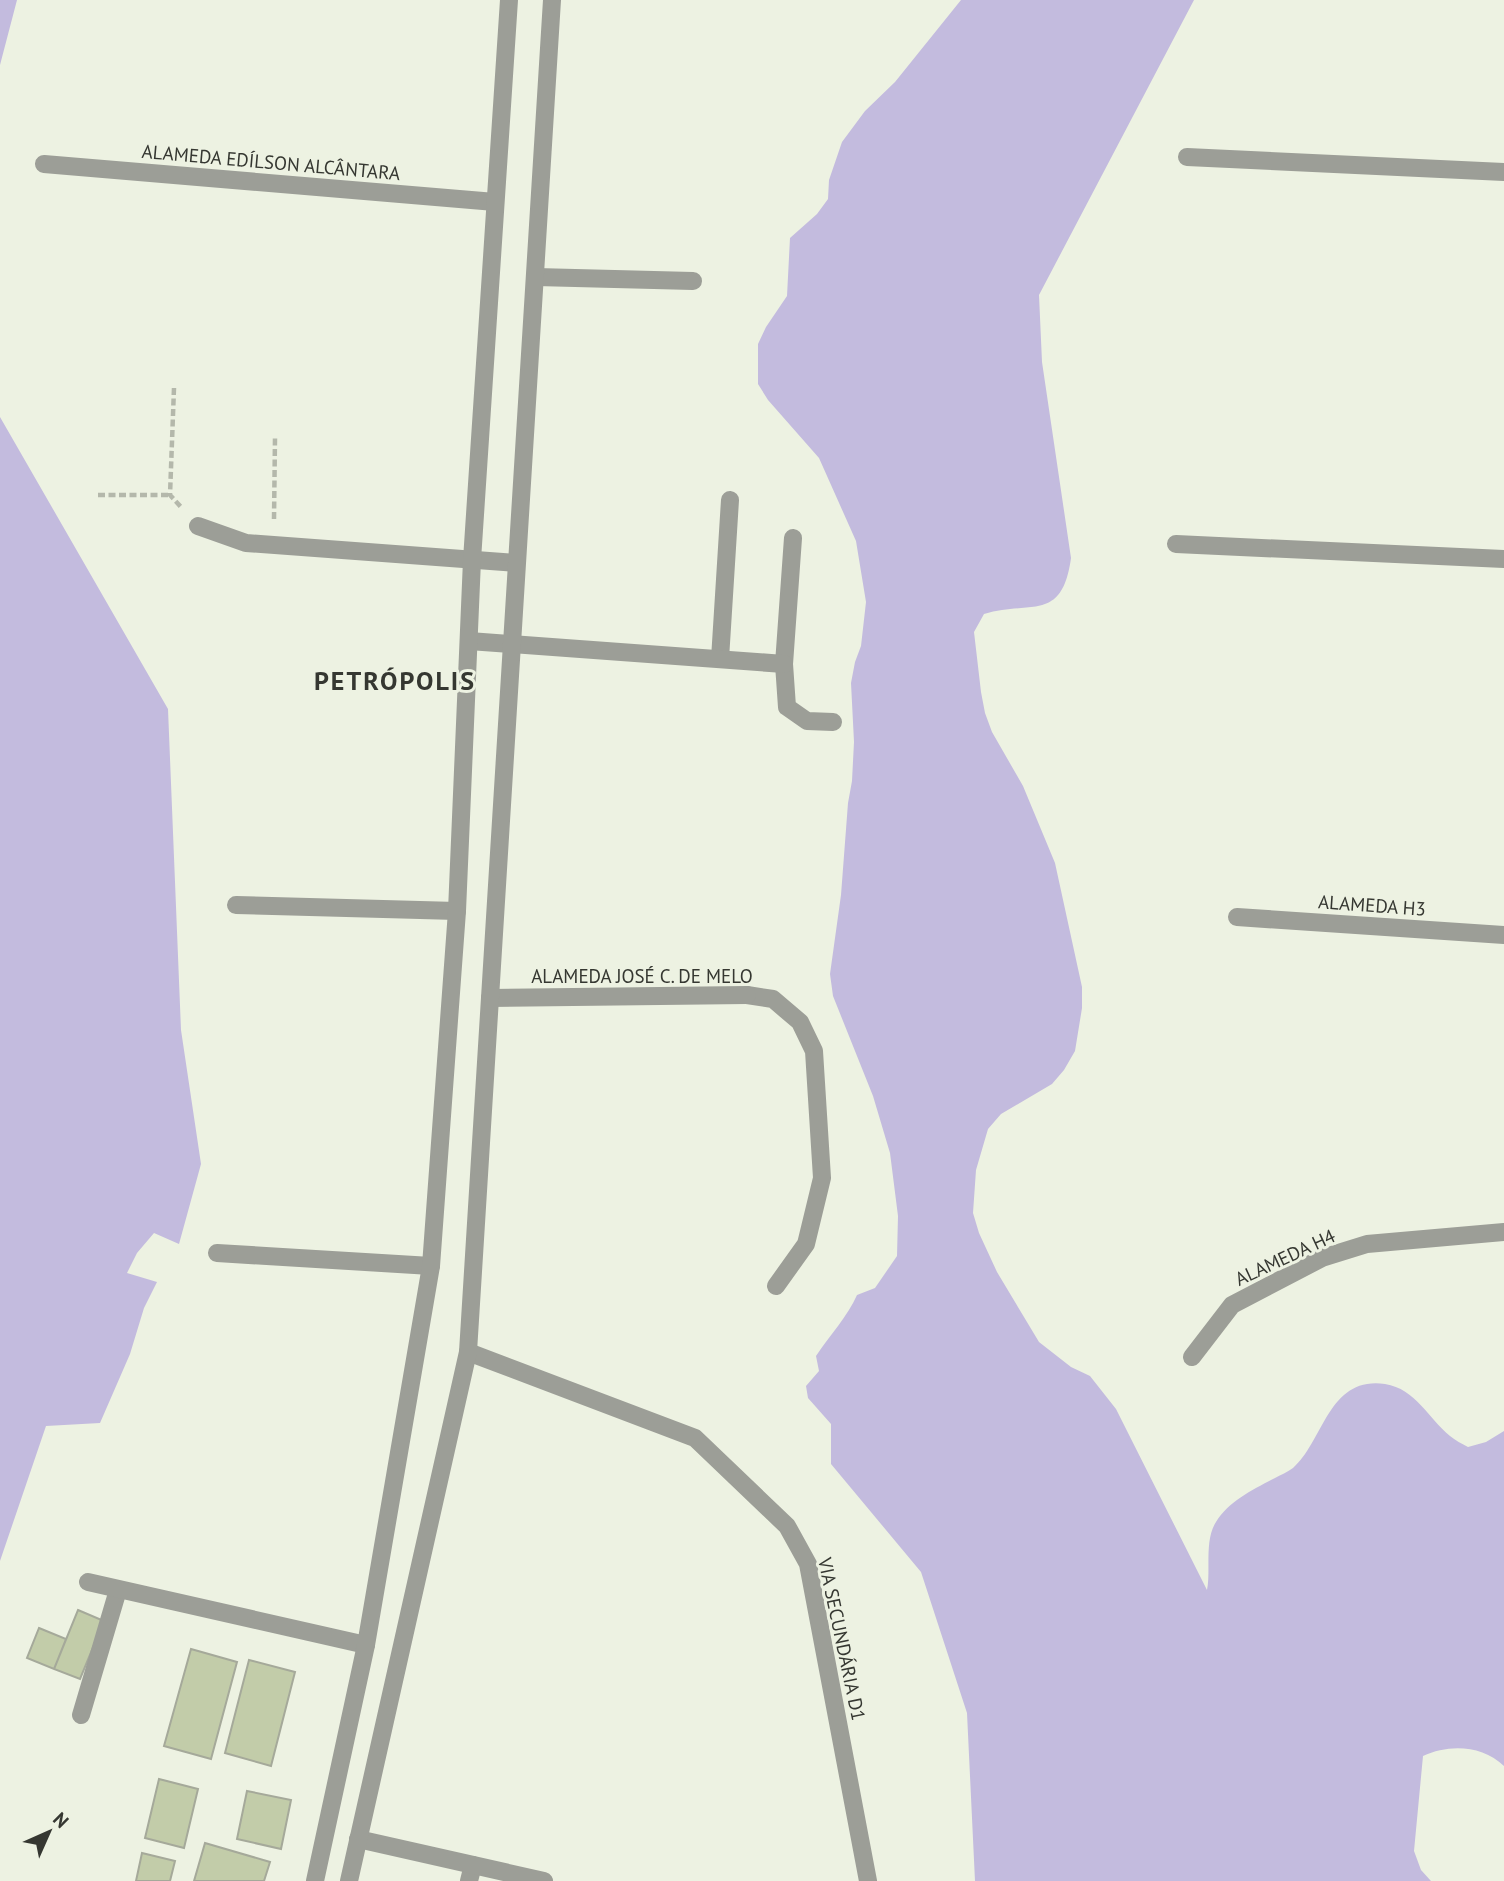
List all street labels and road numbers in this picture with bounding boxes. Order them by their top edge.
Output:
street label: ALAMEDA EDÍLSON ALCÂNTARA [141,139,401,185]
street label: ALAMEDA H3 [1317,889,1427,921]
street label: ALAMEDA JOSÉ C. DE MELO [531,964,753,988]
street label: ALAMEDA H4 [1231,1223,1339,1291]
street label: VIA SECUNDÁRIA D1 [813,1554,871,1723]

